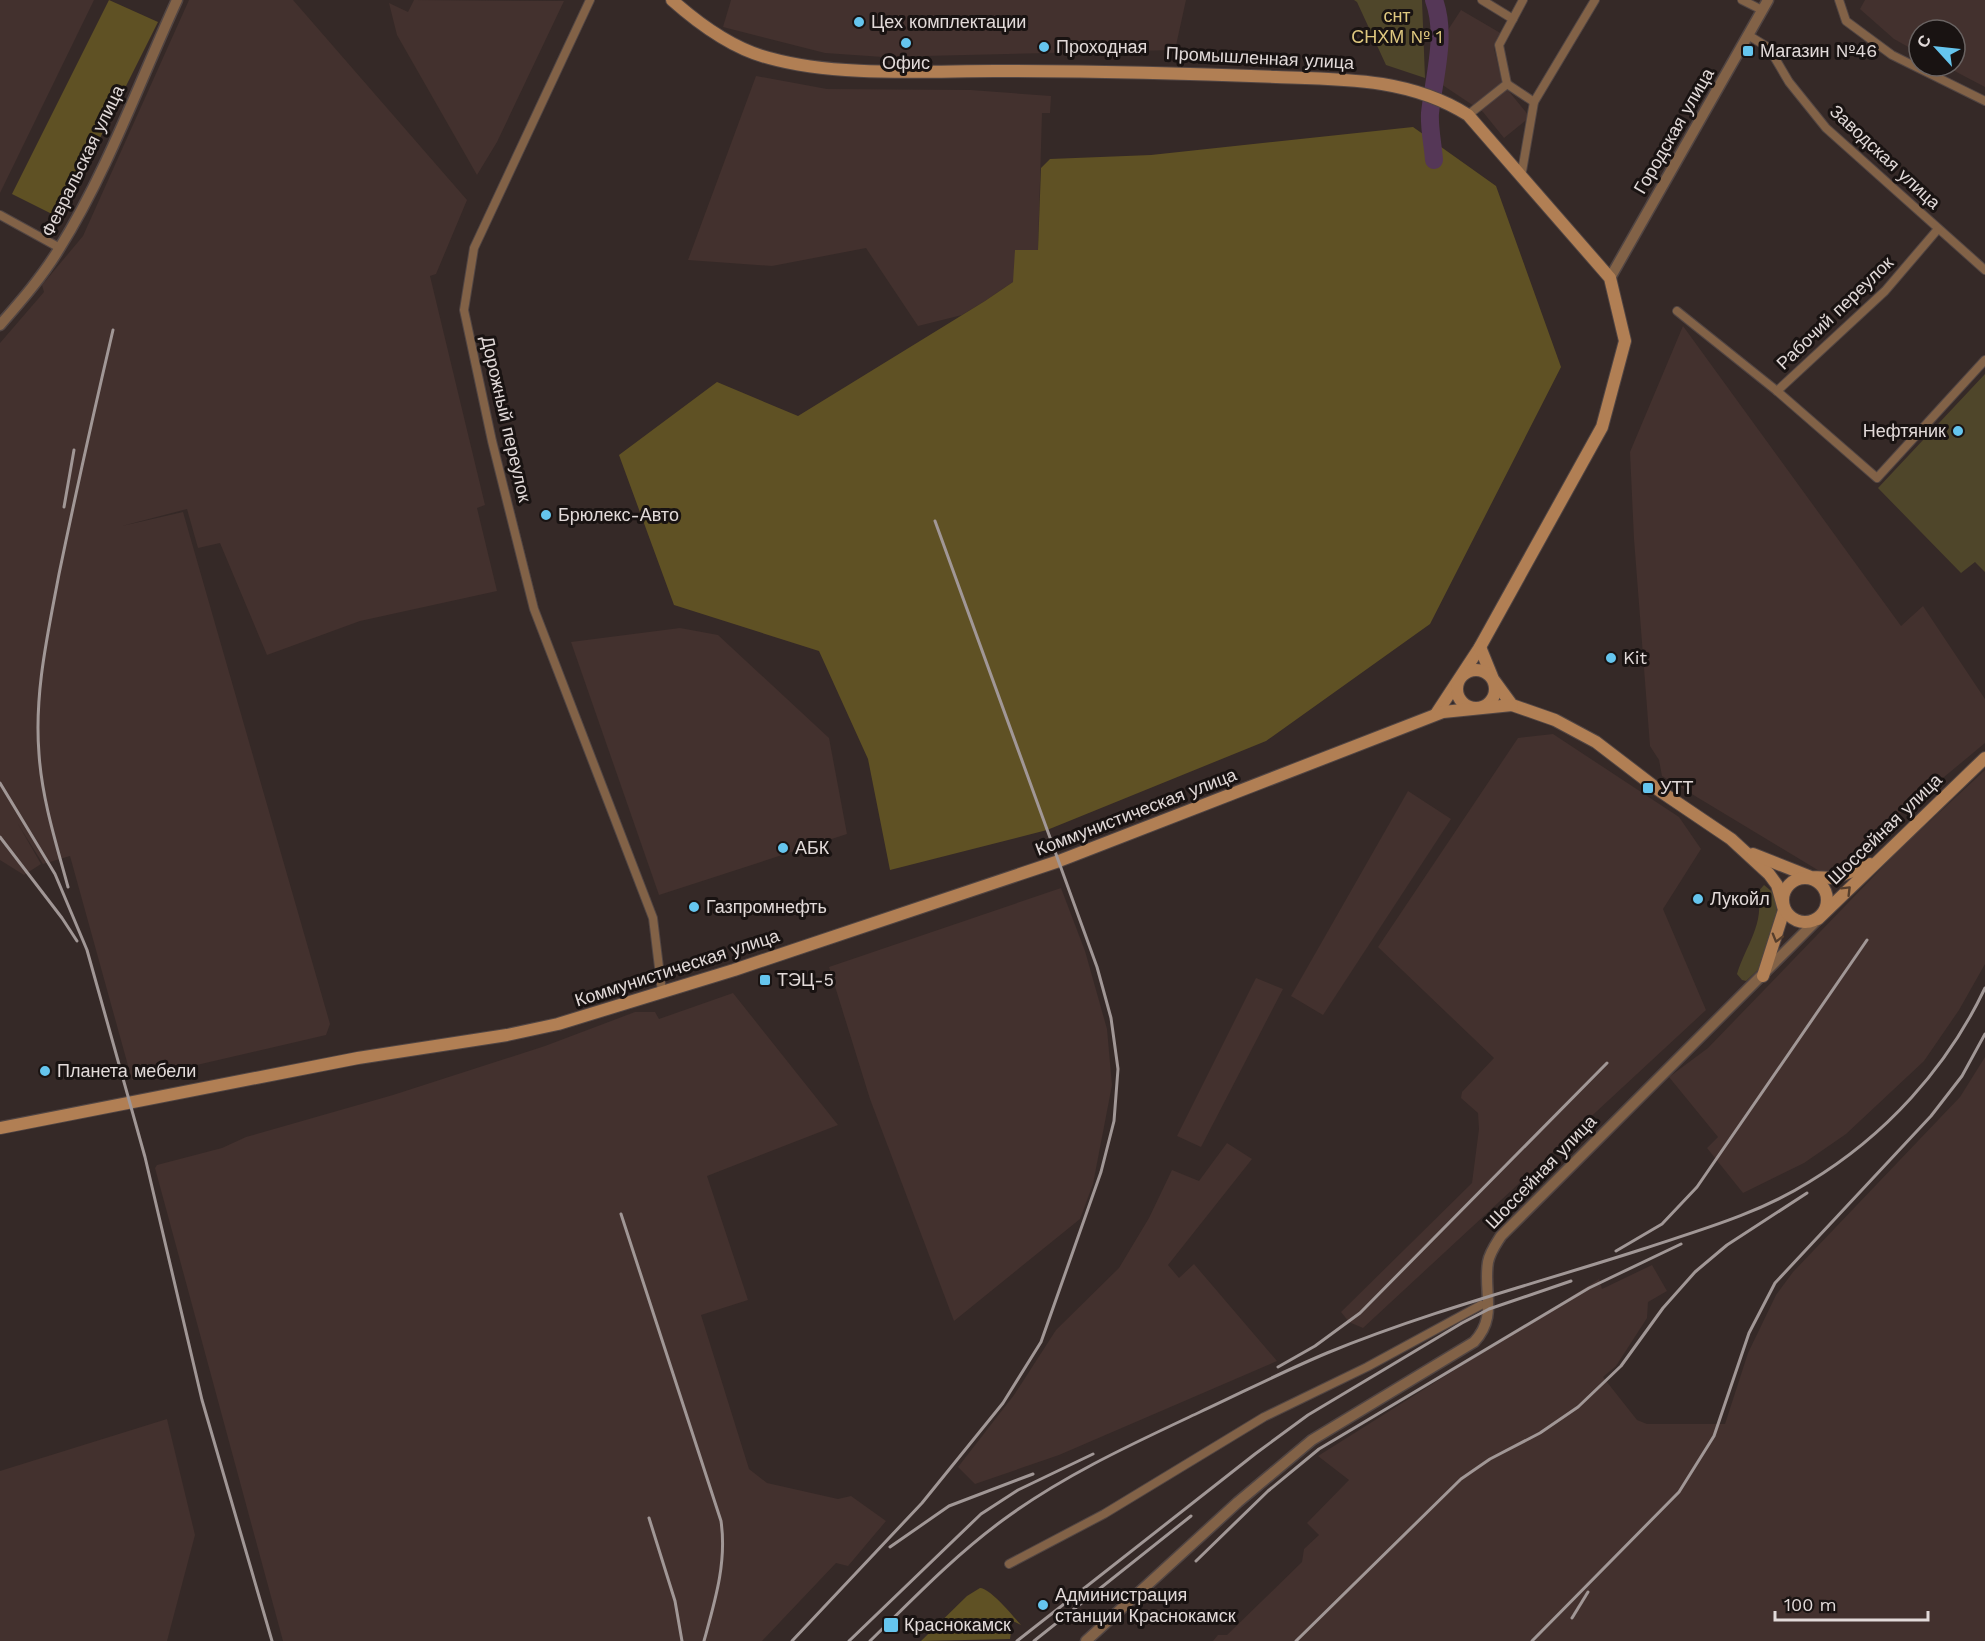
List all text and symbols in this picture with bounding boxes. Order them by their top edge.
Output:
park label: снт СНХМ № 1 [1351,5,1443,47]
place label: Цех комплектации [871,11,1026,32]
marker: Цех комплектации [852,15,866,29]
north arrow [1907,18,1967,78]
text: С [1913,32,1935,51]
marker: Офис [899,36,913,50]
place label: Проходная [1056,36,1147,57]
marker: Проходная [1037,40,1051,54]
place label: Магазин №46 [1760,40,1877,61]
street label: Промышленная улица [1165,42,1356,73]
marker: Магазин №46 [1741,44,1755,58]
place label: Офис [882,52,930,73]
street label: Городская улица [1629,63,1718,197]
street label: Февральская улица [37,81,129,240]
street label: Заводская улица [1826,100,1946,214]
street label: Рабочий переулок [1772,252,1897,374]
street label: Дорожный переулок [477,334,536,504]
place label: Нефтяник [1863,420,1946,441]
marker: Нефтяник [1951,424,1965,438]
place label: Брюлекс-Авто [558,504,679,525]
marker: Брюлекс-Авто [539,508,553,522]
place label: Kit [1623,647,1648,668]
marker: Kit [1604,651,1618,665]
street label: Коммунистическая улица [1032,763,1240,860]
street label: Шоссейная улица [1823,768,1947,888]
place label: УТТ [1660,777,1693,798]
marker: УТТ [1641,781,1655,795]
place label: АБК [795,837,830,858]
marker: АБК [776,841,790,855]
one-way arrow [1841,886,1851,897]
place label: Лукойл [1710,888,1770,909]
marker: Лукойл [1691,892,1705,906]
place label: Газпромнефть [706,896,827,917]
marker: Газпромнефть [687,900,701,914]
street label: Коммунистическая улица [572,924,783,1011]
one-way arrow [1771,933,1784,943]
place label: ТЭЦ-5 [777,969,834,990]
marker: ТЭЦ-5 [758,973,772,987]
place label: Планета мебели [57,1060,196,1081]
marker: Планета мебели [38,1064,52,1078]
street label: Шоссейная улица [1481,1110,1601,1233]
place label: Администрация станции Краснокамск [1055,1584,1236,1626]
scale bar [1775,1584,1928,1622]
text: 100 m [1784,1594,1837,1615]
marker: Администрация станции Краснокамск [1036,1598,1050,1612]
place label: Краснокамск [904,1614,1011,1635]
marker: Краснокамск [882,1616,900,1634]

